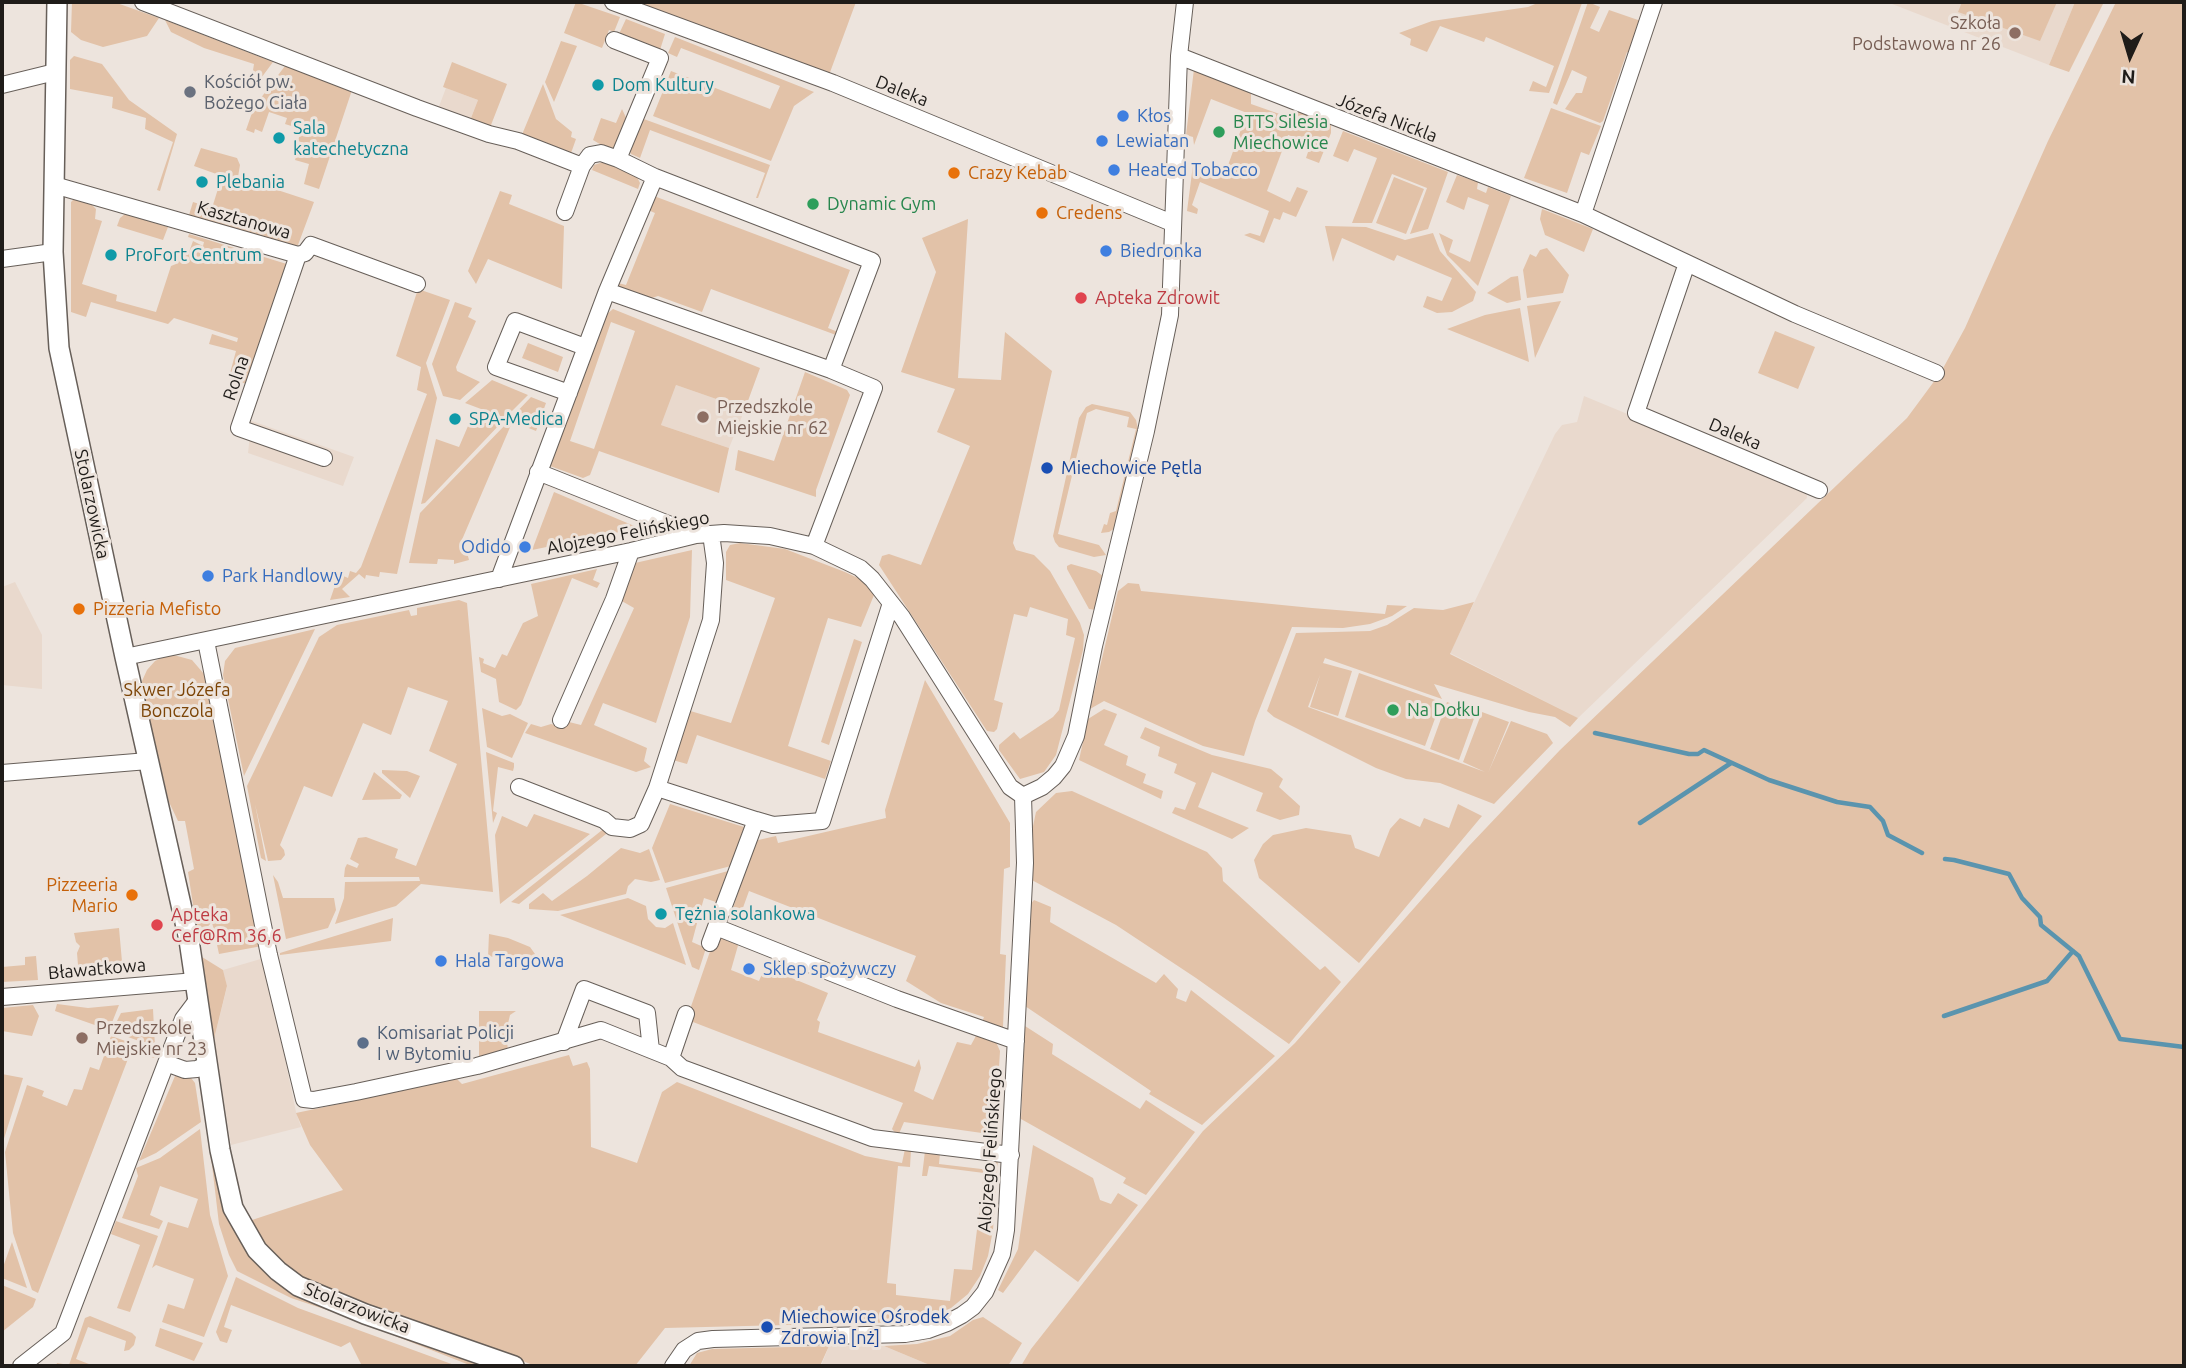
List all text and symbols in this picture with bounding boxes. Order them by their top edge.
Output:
place label: Szkoła Podstawowa nr 26 [1852,12,2001,54]
north arrow [2095,21,2165,91]
marker: Szkoła Podstawowa nr 26 [2007,25,2023,41]
text: N [2121,65,2136,88]
place label: Kościół pw. Bożego Ciała [204,71,308,114]
street label: Daleka [872,71,932,111]
place label: Dom Kultury [612,74,714,96]
marker: Dom Kultury [590,77,606,93]
marker: Kościół pw. Bożego Ciała [182,84,198,100]
street label: Józefa Nickla [1334,89,1440,147]
place label: Kłos [1137,105,1171,127]
marker: Kłos [1115,108,1131,124]
place label: BTTS Silesia Miechowice [1233,111,1329,154]
place label: Sala katechetyczna [293,117,409,160]
marker: BTTS Silesia Miechowice [1211,124,1227,140]
marker: Sala katechetyczna [271,130,287,146]
place label: Lewiatan [1116,130,1189,152]
marker: Lewiatan [1094,133,1110,149]
place label: Heated Tobacco [1128,159,1258,181]
place label: Crazy Kebab [968,162,1067,184]
marker: Heated Tobacco [1106,162,1122,178]
marker: Crazy Kebab [946,165,962,181]
place label: Plebania [216,171,285,193]
marker: Plebania [194,174,210,190]
place label: Dynamic Gym [827,193,936,215]
street label: Kasztanowa [195,196,293,244]
marker: Dynamic Gym [805,196,821,212]
place label: Credens [1056,202,1122,224]
marker: Credens [1034,205,1050,221]
place label: Biedronka [1120,240,1202,262]
marker: Biedronka [1098,243,1114,259]
place label: ProFort Centrum [125,244,262,266]
marker: ProFort Centrum [103,247,119,263]
place label: Apteka Zdrowit [1095,287,1220,309]
marker: Apteka Zdrowit [1073,290,1089,306]
street label: Rolna [218,353,254,403]
place label: Przedszkole Miejskie nr 62 [717,396,828,438]
place label: SPA-Medica [469,408,563,430]
marker: Przedszkole Miejskie nr 62 [695,409,711,425]
marker: SPA-Medica [447,411,463,427]
street label: Daleka [1705,413,1765,455]
street label: Stolarzowicka [70,447,114,561]
place label: Miechowice Pętla [1061,457,1202,479]
marker: Miechowice Pętla [1039,460,1055,476]
street label: Alojzego Felińskiego [545,507,711,559]
place label: Odido [461,536,511,558]
marker: Odido [517,539,533,555]
place label: Park Handlowy [222,565,343,587]
marker: Park Handlowy [200,568,216,584]
place label: Pizzeria Mefisto [93,598,221,620]
marker: Pizzeria Mefisto [71,601,87,617]
park label: Skwer Józefa Bonczola [124,679,230,722]
place label: Na Dołku [1407,699,1481,721]
marker: Na Dołku [1385,702,1401,718]
place label: Pizzeeria Mario [46,874,118,917]
marker: Pizzeeria Mario [124,887,140,903]
place label: Tężnia solankowa [675,903,815,925]
place label: Apteka Cef@Rm 36,6 [171,904,282,946]
marker: Tężnia solankowa [653,906,669,922]
marker: Apteka Cef@Rm 36,6 [149,917,165,933]
place label: Hala Targowa [455,950,564,972]
marker: Hala Targowa [433,953,449,969]
street label: Bławatkowa [47,954,147,984]
place label: Sklep spożywczy [763,958,896,980]
marker: Sklep spożywczy [741,961,757,977]
place label: Przedszkole Miejskie nr 23 [96,1017,207,1060]
place label: Komisariat Policji I w Bytomiu [377,1022,514,1064]
marker: Przedszkole Miejskie nr 23 [74,1030,90,1046]
marker: Komisariat Policji I w Bytomiu [355,1035,371,1051]
street label: Alojzego Felińskiego [973,1067,1007,1233]
street label: Stolarzowicka [301,1278,413,1338]
place label: Miechowice Ośrodek Zdrowia [nż] [781,1306,949,1348]
marker: Miechowice Ośrodek Zdrowia [nż] [759,1319,775,1335]

